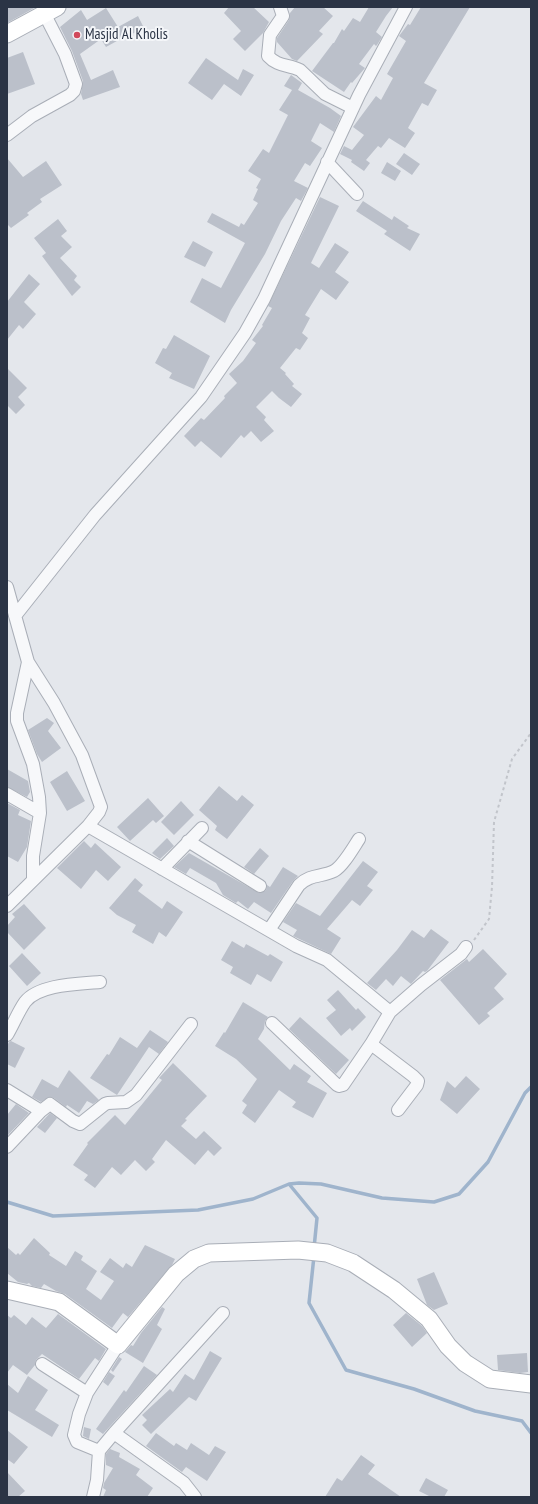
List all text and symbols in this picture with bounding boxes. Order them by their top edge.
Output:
place label: Masjid Al Kholis [85,26,168,44]
marker: Masjid Al Kholis [72,30,82,40]

